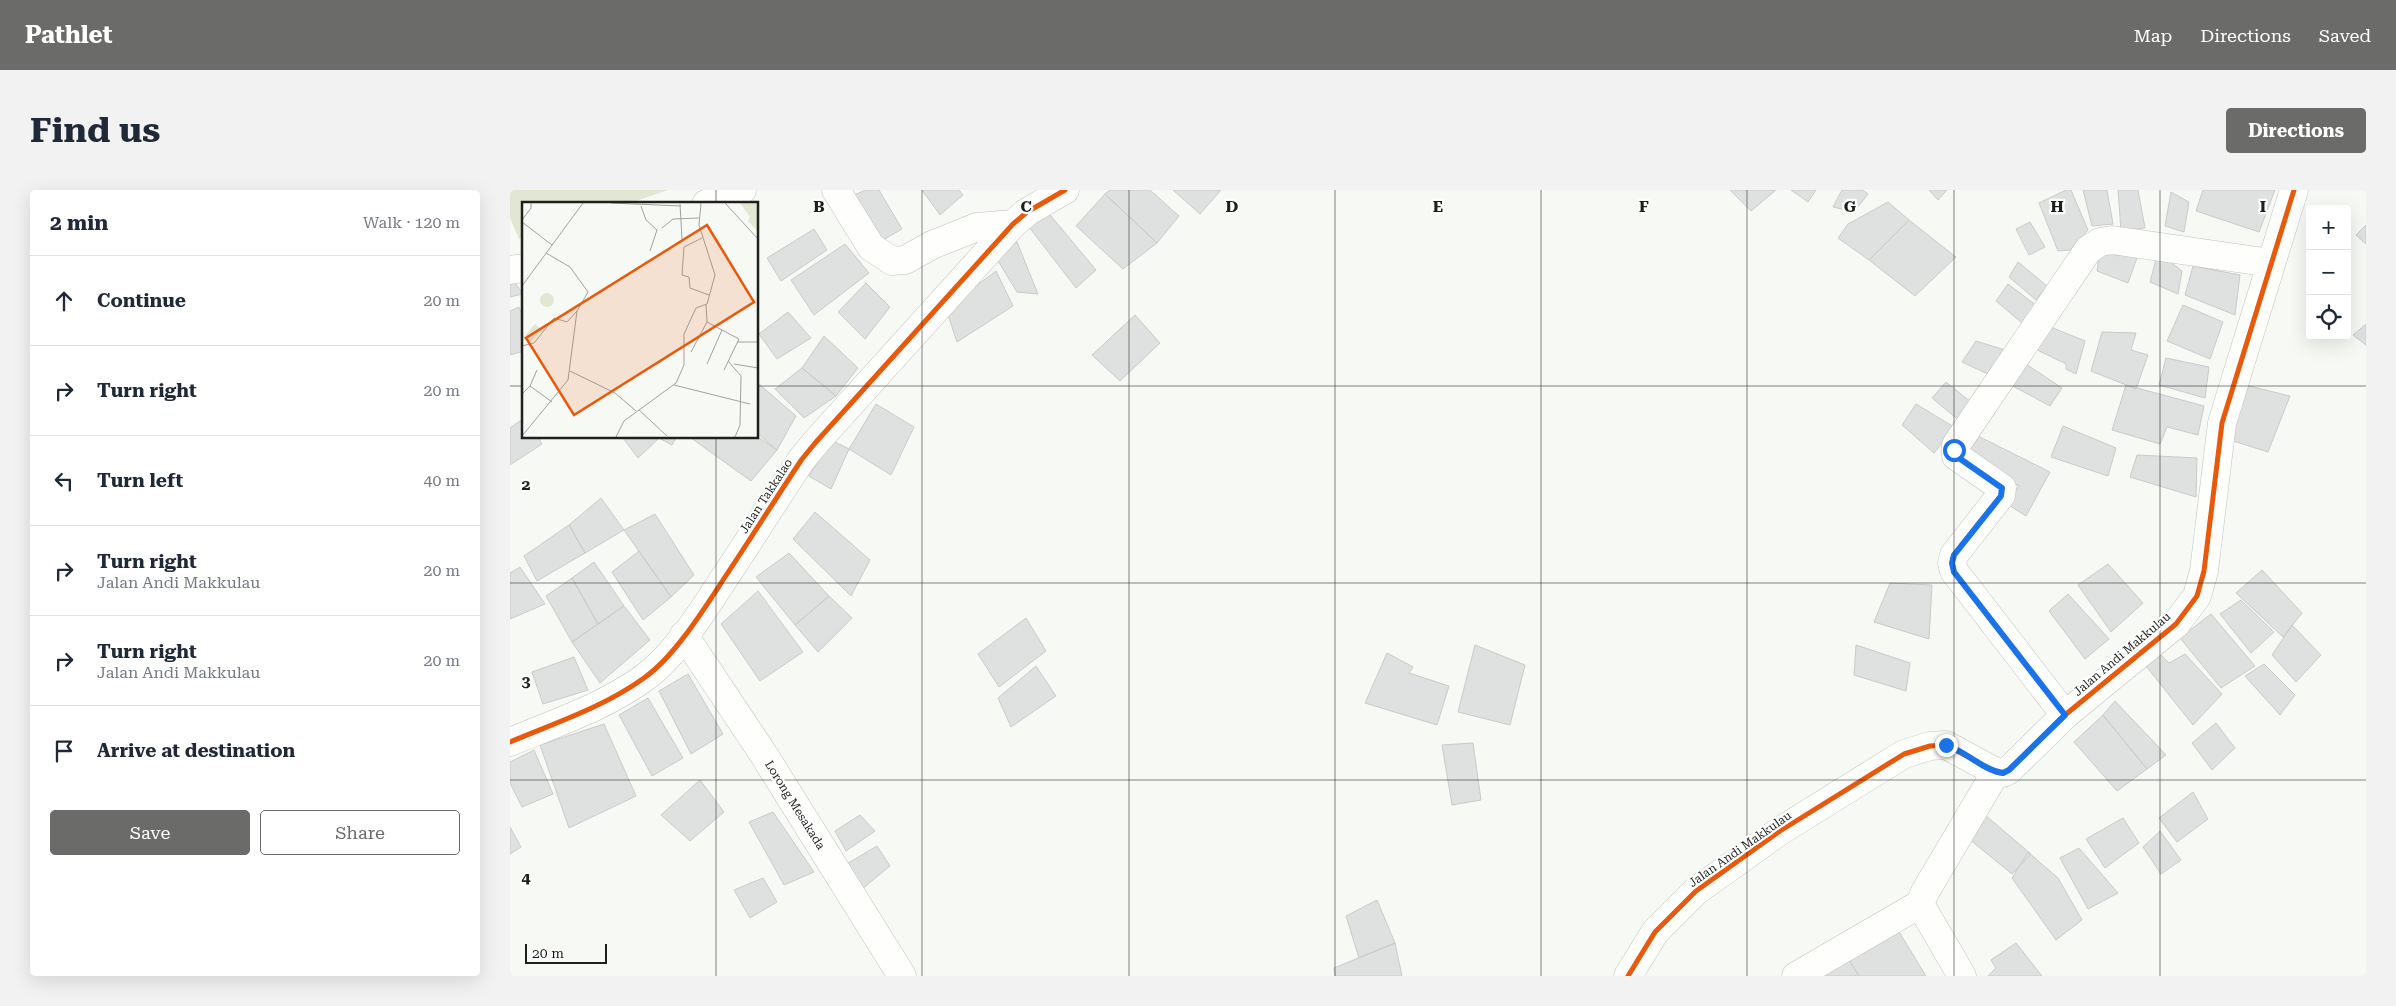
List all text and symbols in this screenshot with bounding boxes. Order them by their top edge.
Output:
text: Pathlet [25,21,112,49]
text: Map [2134,25,2172,46]
text: Directions [2200,25,2291,46]
text: Saved [2319,25,2371,46]
button: Directions [2226,108,2366,153]
text: Find us [30,110,160,151]
text: B [813,197,825,216]
text: C [1020,197,1032,216]
text: D [1226,197,1239,216]
text: E [1433,197,1443,216]
text: F [1639,197,1649,216]
text: G [1844,197,1857,216]
text: H [2050,197,2064,216]
text: I [2260,197,2266,216]
inset map [522,202,759,439]
map controls [2306,205,2351,340]
button: + [2306,205,2351,250]
text: 2 min [50,211,108,235]
text: Walk · 120 m [363,213,460,232]
button: − [2306,250,2351,295]
icon: ahead [50,287,78,315]
text: Continue [97,289,186,312]
text: 20 m [423,291,460,310]
button: locate [2306,295,2351,340]
icon: right [50,377,78,405]
text: Turn right [97,379,197,402]
text: 20 m [423,381,460,400]
route start [1943,439,1966,462]
street label: Jalan Takkalao [737,456,795,536]
icon: left [50,467,78,495]
text: Turn left [97,469,183,492]
text: 40 m [423,471,460,490]
text: 2 [522,475,531,494]
text: Turn right [97,550,197,573]
icon: right [50,557,78,585]
text: 20 m [423,561,460,580]
text: Jalan Andi Makkulau [97,573,260,592]
street label: Jalan Andi Makkulau [2071,609,2174,699]
text: Turn right [97,640,197,663]
icon: right [50,647,78,675]
text: 20 m [423,651,460,670]
text: Jalan Andi Makkulau [97,663,260,682]
text: 3 [522,672,531,691]
route end [1935,734,1958,757]
icon: arrive [50,737,78,765]
text: Arrive at destination [97,739,295,762]
street label: Lorong Mesakada [762,758,828,853]
street label: Jalan Andi Makkulau [1686,808,1795,890]
button: Save [50,810,250,855]
button: Share [260,810,460,855]
text: 4 [522,868,531,887]
scale bar [525,941,608,964]
text: 20 m [532,945,564,961]

